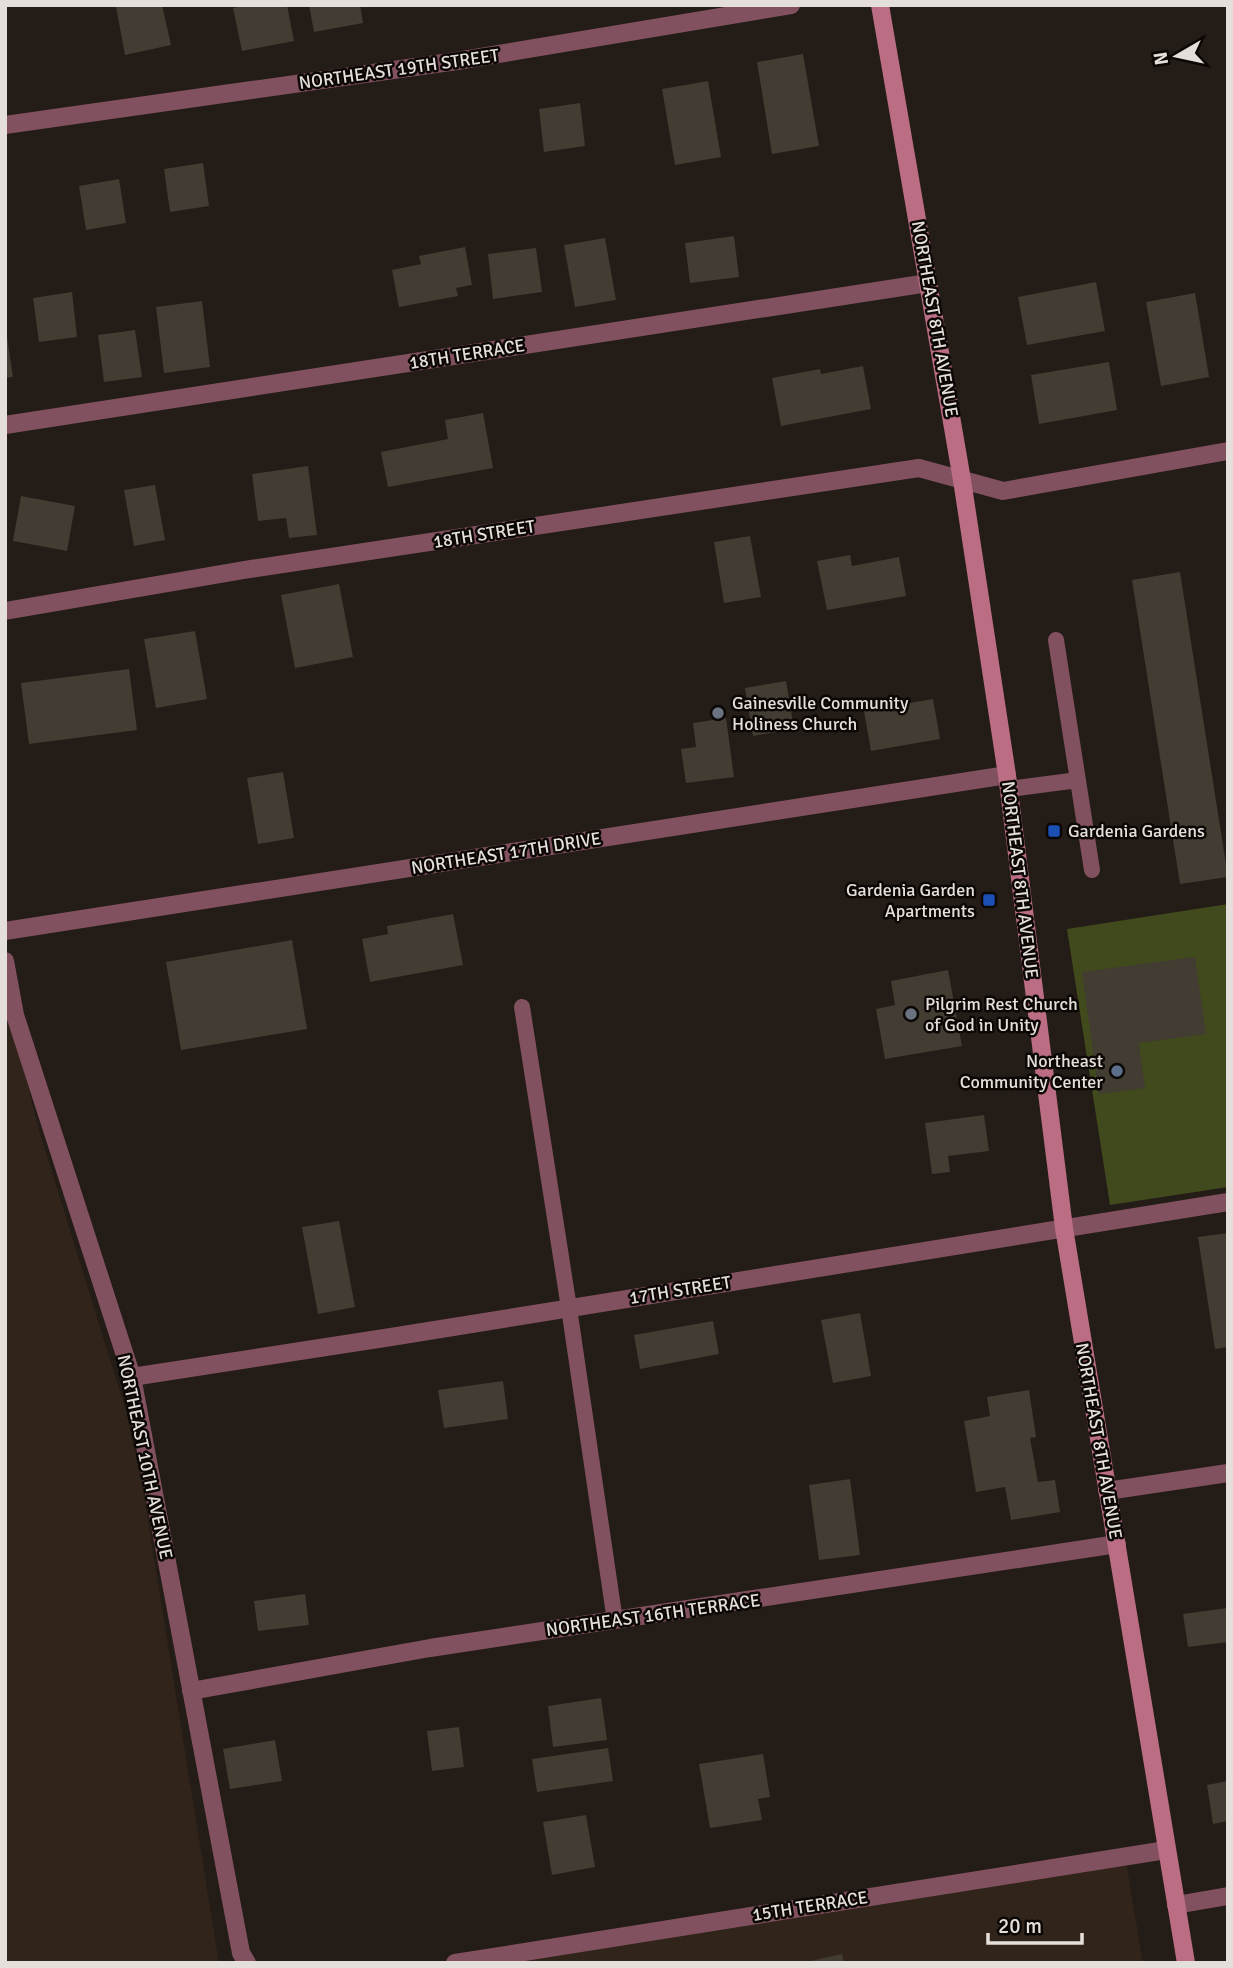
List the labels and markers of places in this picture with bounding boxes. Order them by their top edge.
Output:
place label: Gainesville Community Holiness Church [732,692,909,735]
marker: Gainesville Community Holiness Church [710,705,726,721]
place label: Gardenia Gardens [1068,820,1205,842]
marker: Gardenia Gardens [1046,823,1062,839]
place label: Gardenia Garden Apartments [846,879,975,922]
marker: Gardenia Garden Apartments [981,892,997,908]
place label: Pilgrim Rest Church of God in Unity [925,993,1078,1036]
marker: Pilgrim Rest Church of God in Unity [903,1006,919,1022]
place label: Northeast Community Center [960,1050,1103,1093]
marker: Northeast Community Center [1109,1063,1125,1079]

